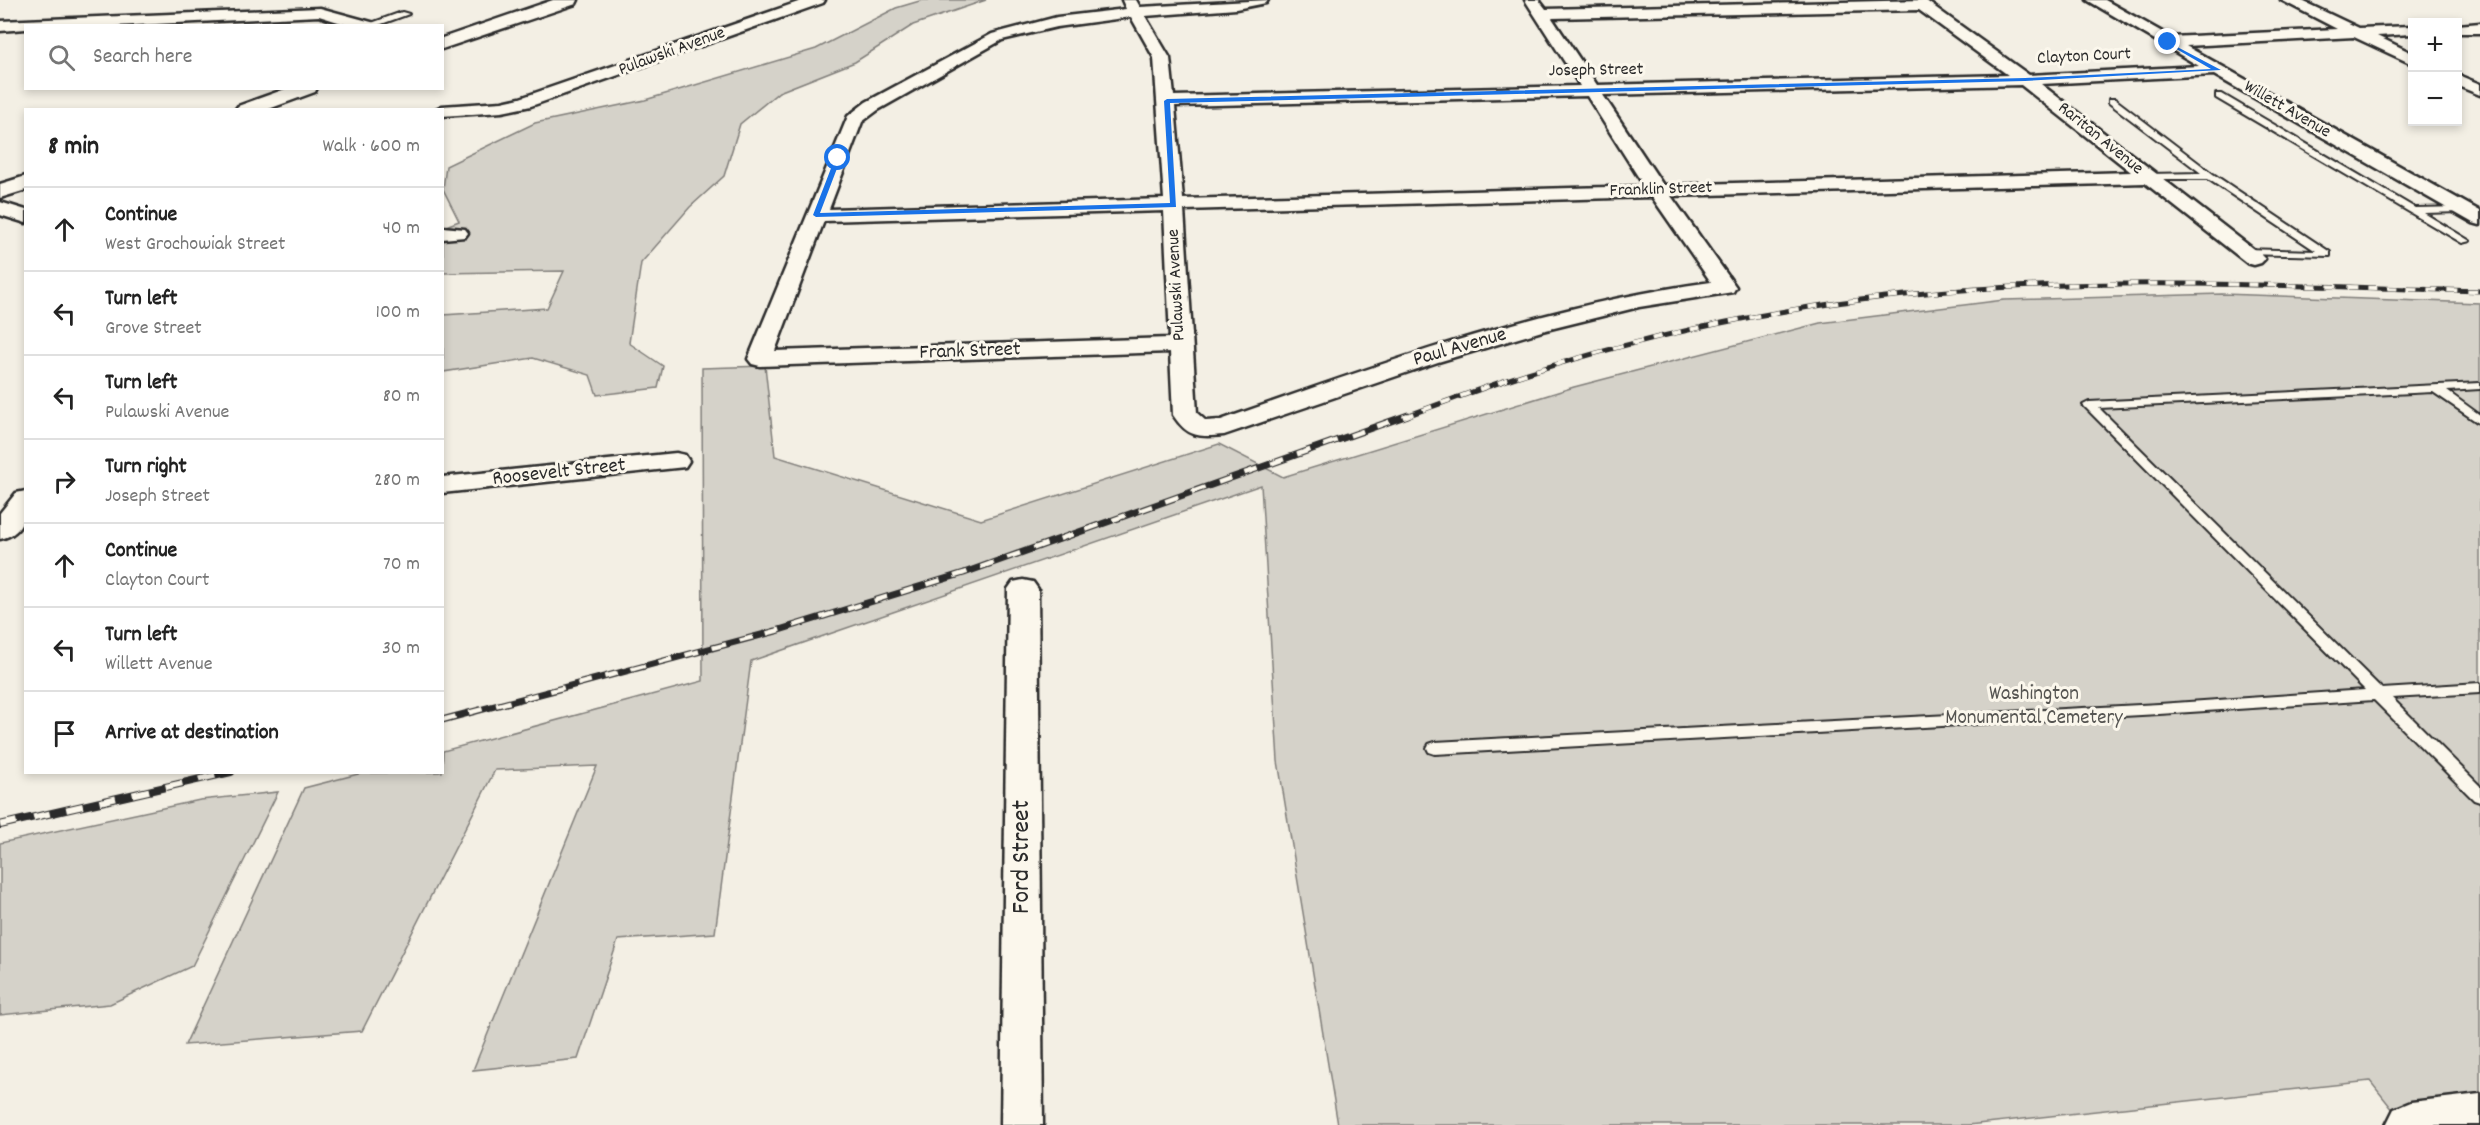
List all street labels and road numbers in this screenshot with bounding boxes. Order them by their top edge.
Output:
street label: Pulawski Avenue [615,21,729,83]
street label: Clayton Court [2036,42,2132,72]
street label: Joseph Street [1549,58,1644,84]
street label: Willett Avenue [2239,75,2335,145]
street label: Raritan Avenue [2052,97,2148,181]
street label: Franklin Street [1609,176,1713,204]
street label: Pulawski Avenue [1162,228,1192,342]
street label: Paul Avenue [1410,320,1510,376]
street label: Frank Street [919,335,1021,369]
street label: Roosevelt Street [491,451,627,495]
street label: Ford Street [1004,800,1041,914]

